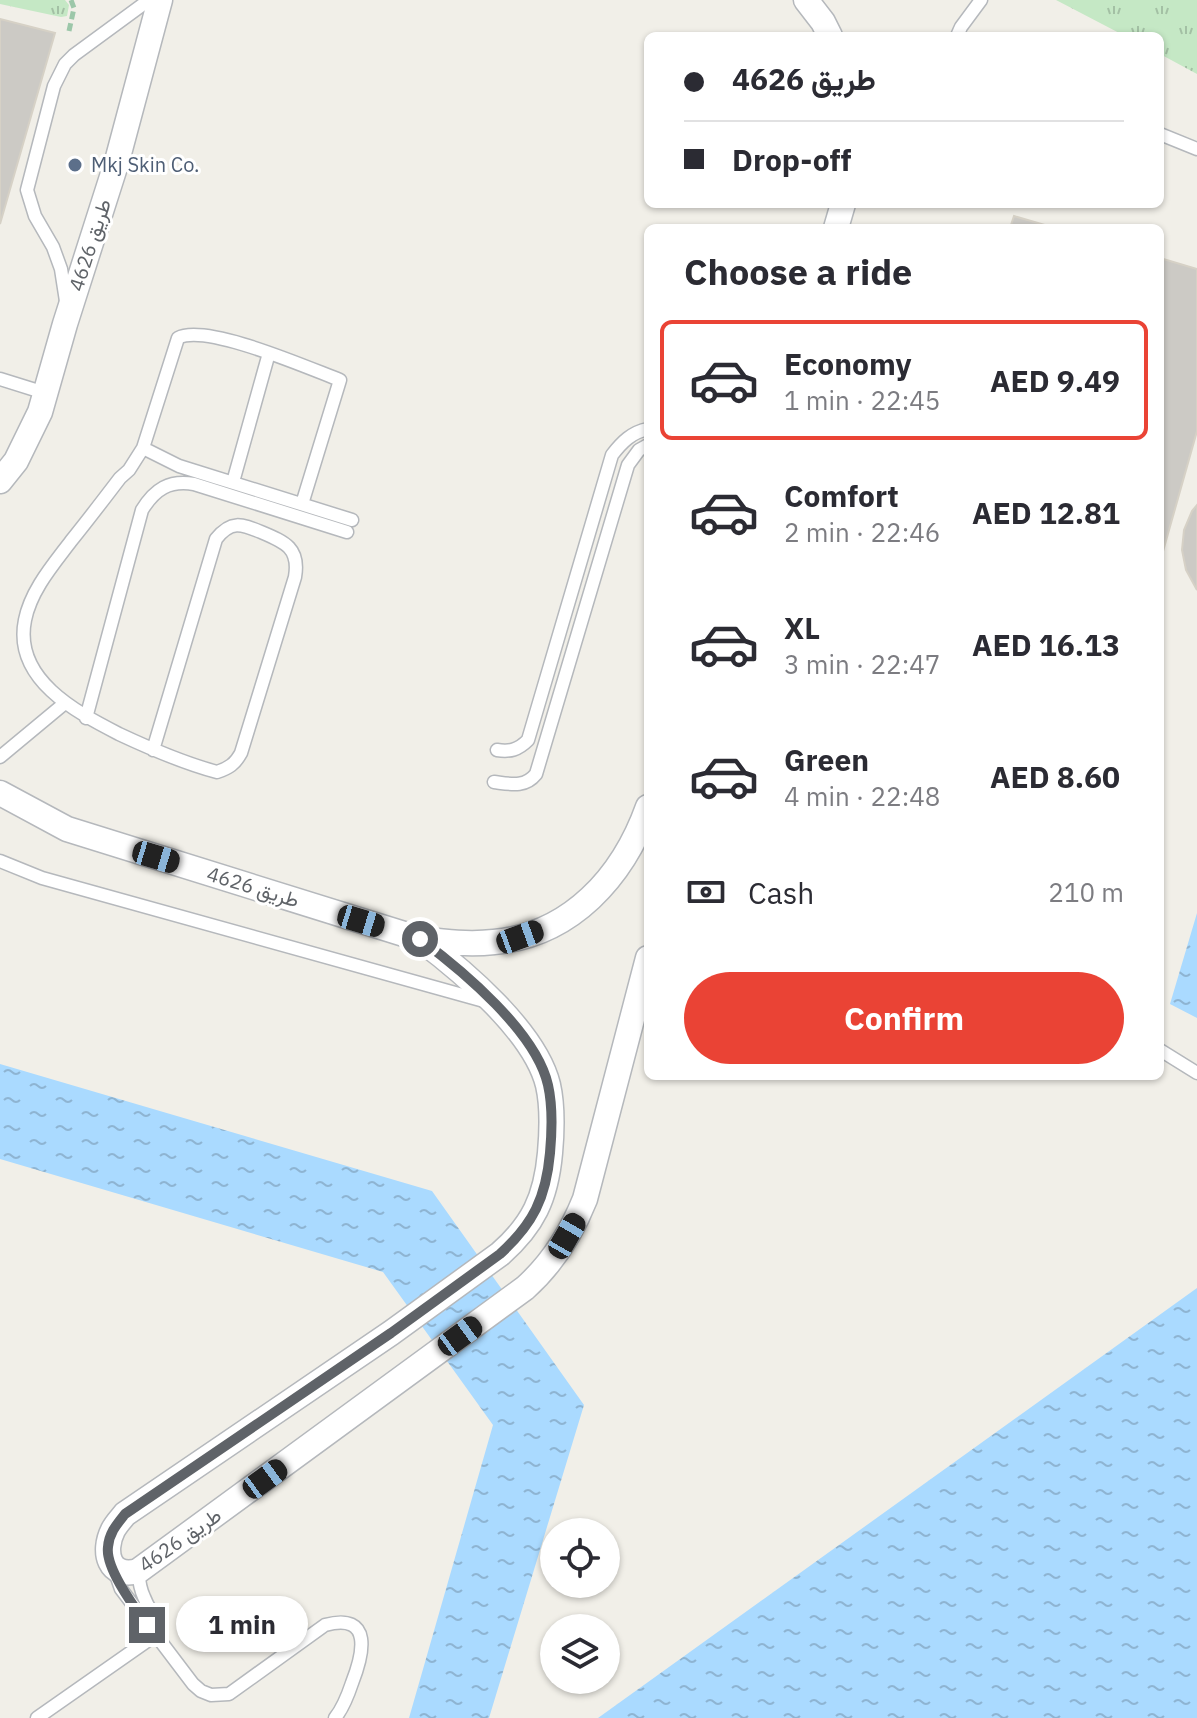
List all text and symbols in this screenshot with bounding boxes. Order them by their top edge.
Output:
text: طريق 4626 [732,59,876,98]
text: Drop-off [732,140,851,179]
place label: Mkj Skin Co. [91,151,199,178]
marker: Mkj Skin Co. [66,156,84,174]
street label: طريق 4626 [62,195,117,294]
text: Choose a ride [684,248,912,295]
icon: car [688,344,760,416]
text: Economy [784,344,912,383]
text: AED 9.49 [990,361,1120,400]
text: 1 min · 22:45 [784,383,940,417]
icon: car [688,476,760,548]
text: Comfort [784,476,899,515]
text: AED 12.81 [972,493,1120,532]
text: 2 min · 22:46 [784,515,940,549]
icon: car [688,608,760,680]
text: XL [784,608,820,647]
text: AED 16.13 [972,625,1120,664]
text: 3 min · 22:47 [784,647,940,681]
icon: car [688,740,760,812]
text: Green [784,740,869,779]
text: AED 8.60 [990,757,1120,796]
text: 4 min · 22:48 [784,779,940,813]
car [130,839,182,875]
street label: طريق 4626 [204,860,303,913]
icon: cash [684,870,728,914]
text: Cash [748,873,814,912]
text: 210 m [1048,875,1124,909]
car [335,903,387,939]
car [493,918,547,956]
route start [402,921,438,957]
button: Confirm [684,972,1124,1064]
car [545,1209,589,1263]
car [434,1312,486,1360]
car [239,1455,291,1503]
street label: طريق 4626 [133,1501,226,1578]
map controls [540,1518,620,1694]
button: locate [540,1518,620,1598]
callout: 1 min [175,1597,307,1653]
route end [129,1607,165,1643]
text: 1 min [208,1607,276,1641]
button: layers [540,1614,620,1694]

